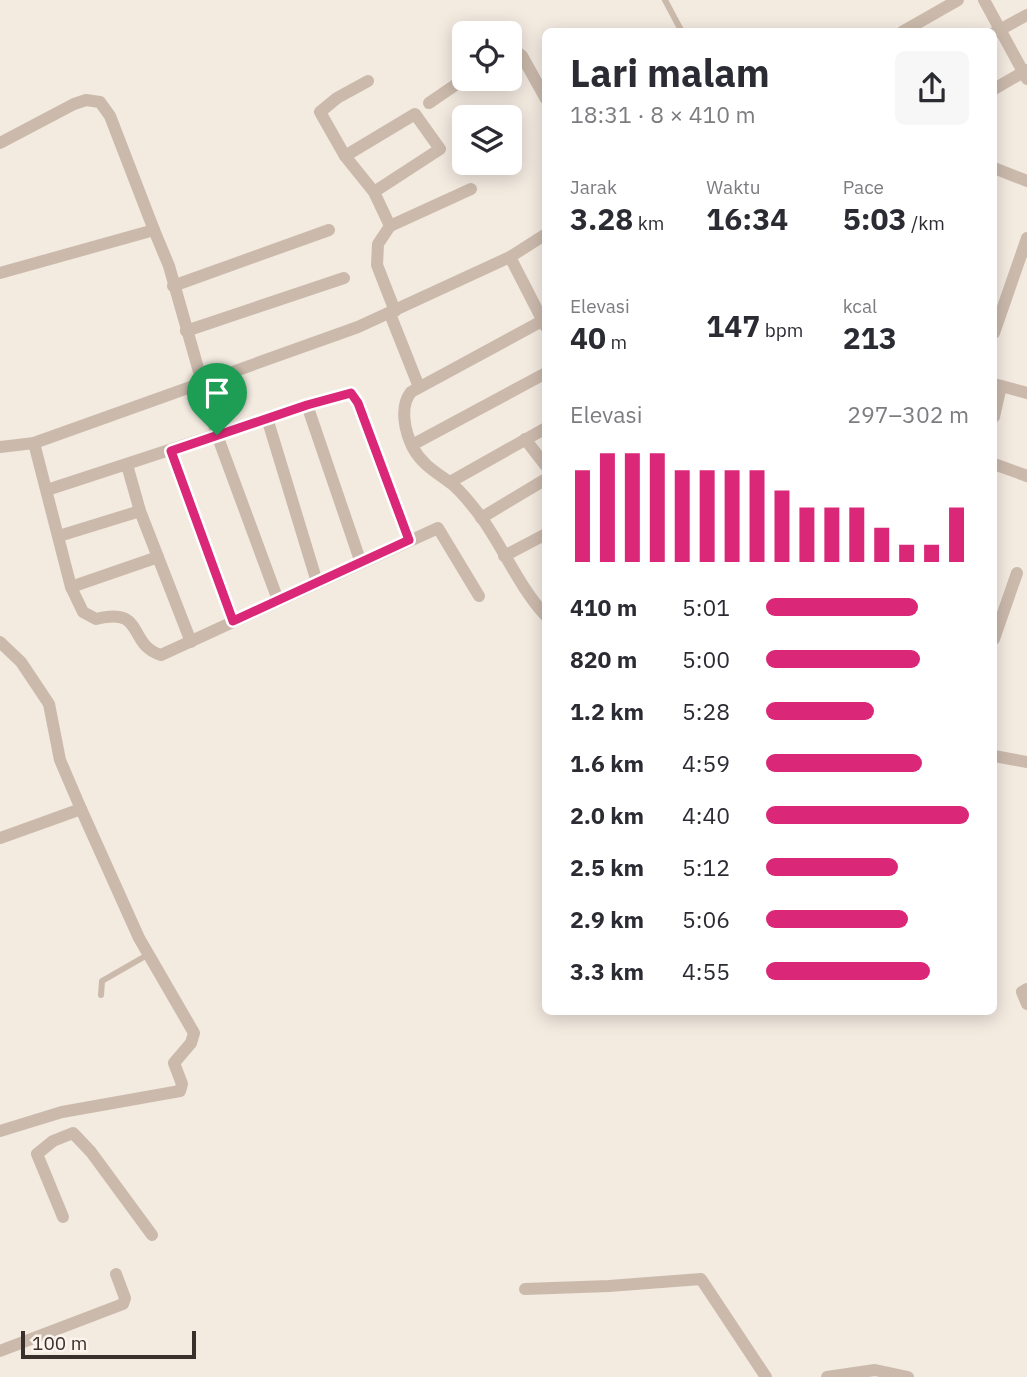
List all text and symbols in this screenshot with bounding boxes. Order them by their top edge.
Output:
map controls [452,21,522,175]
button: locate [452,21,522,91]
text: Lari malam [570,48,770,97]
button: share [895,51,969,125]
text: 18:31 · 8 × 410 m [570,99,756,129]
button: layers [452,105,522,175]
text: Jarak [570,175,617,199]
text: Waktu [706,175,761,199]
text: Pace [843,175,884,199]
text: 3.28 [570,199,633,238]
text: 16:34 [706,199,788,238]
text: 5:03 [843,199,907,238]
text: km [633,211,664,235]
text: /km [907,211,945,235]
text: Elevasi [570,294,630,318]
text: kcal [843,294,877,318]
text: 147 [706,306,760,345]
text: 40 [570,318,606,357]
text: bpm [760,318,803,342]
text: 213 [843,318,897,357]
text: m [606,330,627,354]
pin [187,363,247,435]
icon: arrive [198,374,236,412]
text: Elevasi [570,399,642,429]
text: 297–302 m [847,399,969,429]
text: 410 m [570,592,637,622]
text: 5:01 [682,592,730,622]
text: 820 m [570,644,637,674]
text: 5:00 [682,644,730,674]
text: 1.2 km [570,696,644,726]
text: 5:28 [682,696,730,726]
text: 1.6 km [570,748,644,778]
text: 4:59 [682,748,730,778]
text: 2.0 km [570,800,644,830]
text: 4:40 [682,800,730,830]
text: 2.5 km [570,852,644,882]
text: 5:12 [682,852,730,882]
text: 2.9 km [570,904,644,934]
text: 5:06 [682,904,730,934]
text: 3.3 km [570,956,644,986]
text: 4:55 [682,956,730,986]
scale bar [21,1328,196,1360]
text: 100 m [32,1331,87,1355]

